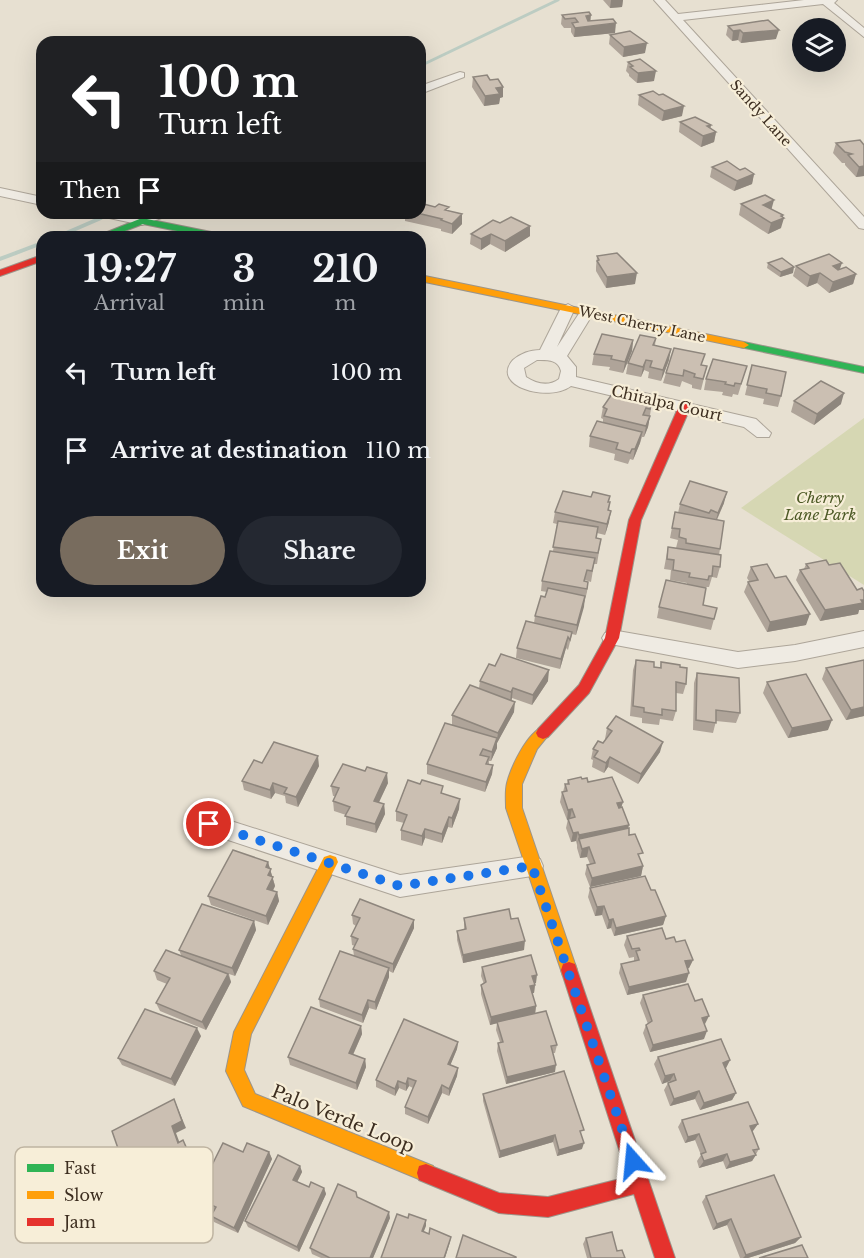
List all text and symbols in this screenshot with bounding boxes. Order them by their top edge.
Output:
map controls [792,18,846,72]
button: layers [792,18,846,72]
text: 100 m [159,56,298,108]
icon: left [60,60,138,138]
street label: Sandy Lane [726,76,796,150]
text: Turn left [159,108,282,141]
icon: arrive [133,174,166,207]
text: Then [60,177,121,204]
text: 19:27 [83,247,176,292]
text: 3 [232,247,255,292]
text: 210 [312,247,379,292]
text: Arrival [94,291,165,315]
text: min [223,291,265,315]
text: m [335,291,356,315]
street label: West Cherry Lane [576,302,707,346]
icon: left [60,356,93,389]
text: Turn left [111,359,216,386]
text: 100 m [331,359,402,386]
street label: Chitalpa Court [609,381,725,425]
icon: arrive [60,434,93,467]
text: Arrive at destination [111,437,348,464]
text: 110 m [366,437,431,464]
park label: Cherry Lane Park [783,488,856,524]
button: Exit [60,516,225,585]
button: Share [237,516,402,585]
pin [183,798,234,849]
icon: arrive [192,807,225,840]
street label: Palo Verde Loop [268,1080,418,1158]
position arrow [601,1129,665,1193]
legend [15,1147,213,1243]
text: Fast [64,1158,96,1178]
text: Slow [64,1185,104,1205]
text: Jam [62,1212,96,1232]

